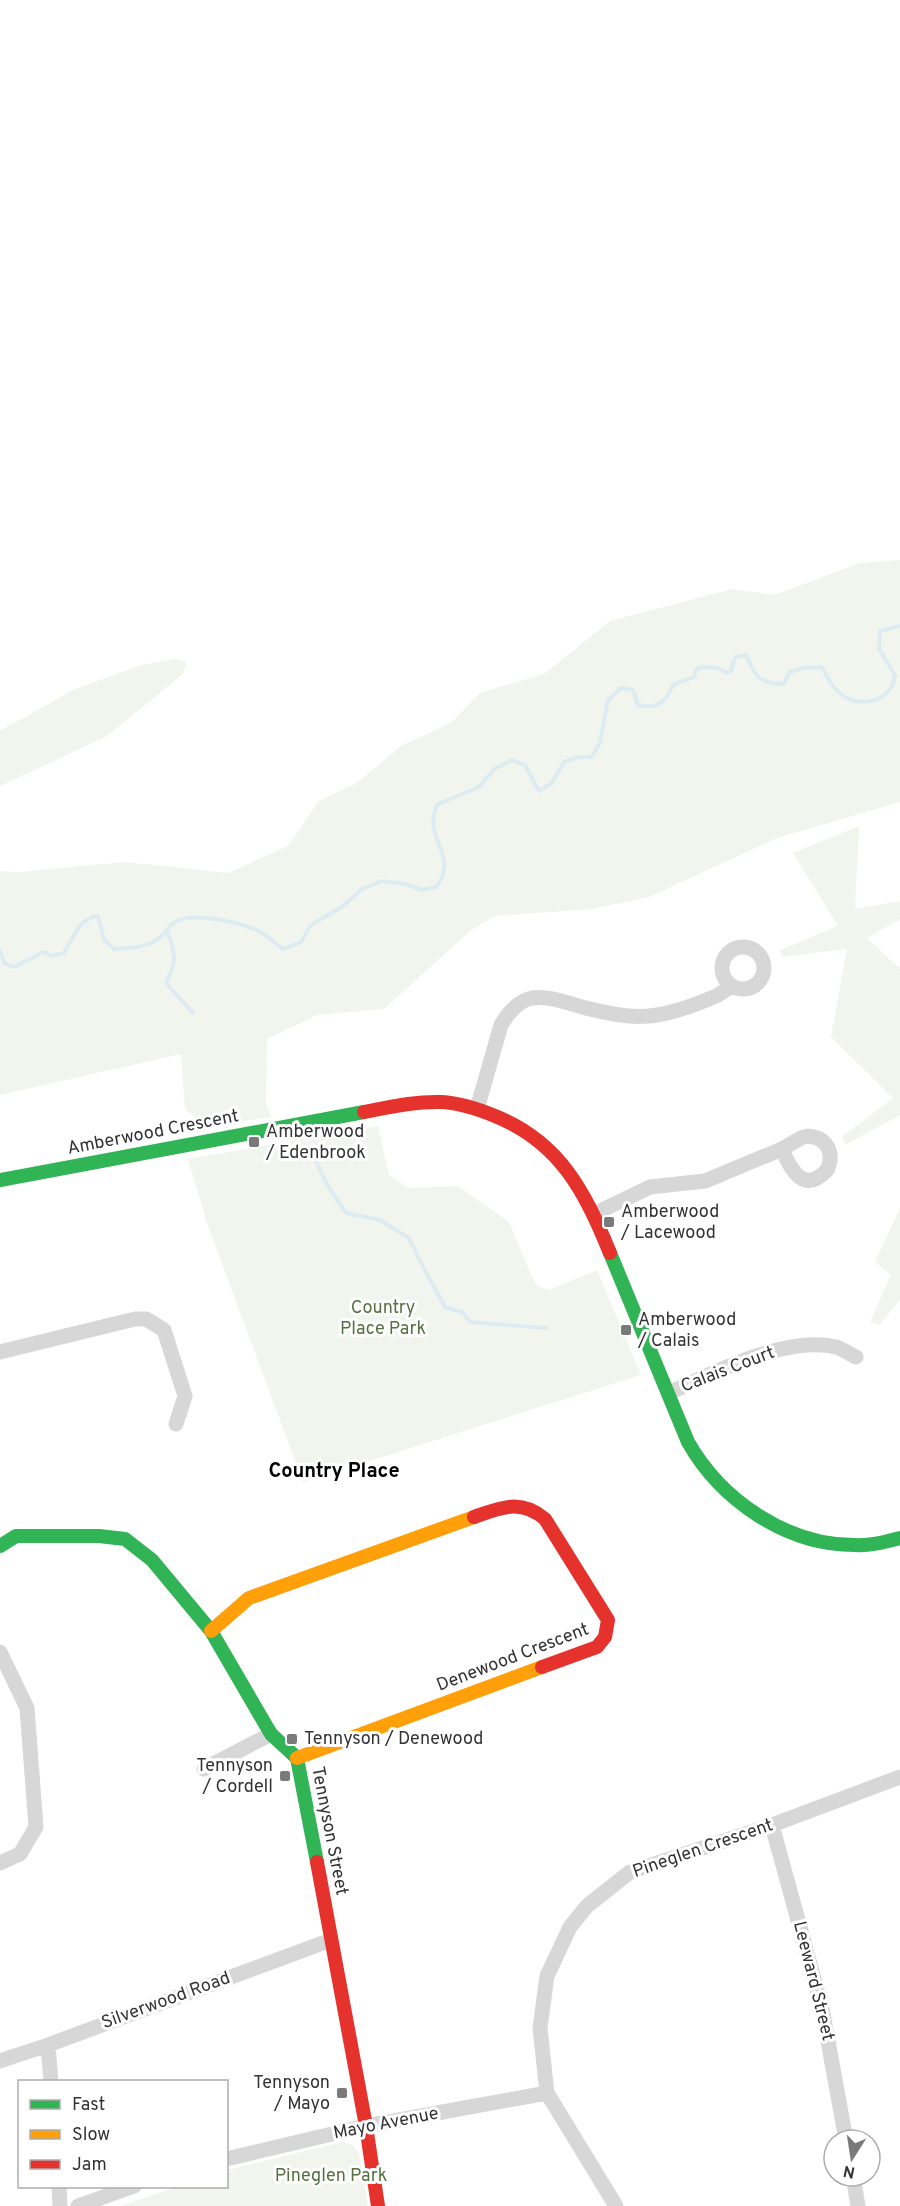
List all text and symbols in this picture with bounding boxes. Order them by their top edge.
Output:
street label: Amberwood Crescent [65,1105,241,1161]
place label: Amberwood / Edenbrook [265,1121,366,1165]
marker: Amberwood / Edenbrook [247,1135,261,1149]
place label: Amberwood / Lacewood [620,1201,719,1245]
marker: Amberwood / Lacewood [602,1215,616,1229]
park label: Country Place Park [340,1297,426,1341]
place label: Amberwood / Calais [637,1309,736,1353]
marker: Amberwood / Calais [619,1323,633,1337]
street label: Calais Court [678,1342,778,1398]
district label: Country Place [268,1459,400,1485]
street label: Denewood Crescent [434,1618,592,1698]
place label: Tennyson / Denewood [304,1728,483,1751]
marker: Tennyson / Denewood [285,1732,299,1746]
place label: Tennyson / Cordell [196,1755,273,1799]
street label: Tennyson Street [305,1765,353,1897]
marker: Tennyson / Cordell [278,1769,292,1783]
street label: Pineglen Crescent [630,1814,776,1884]
street label: Leeward Street [787,1919,839,2043]
street label: Silverwood Road [98,1967,234,2035]
place label: Tennyson / Mayo [253,2072,330,2116]
legend [18,2080,228,2188]
marker: Tennyson / Mayo [335,2086,349,2100]
text: Fast [72,2094,105,2117]
street label: Mayo Avenue [332,2103,440,2145]
text: Slow [72,2124,110,2147]
north arrow [822,2128,882,2188]
text: Jam [72,2154,107,2177]
text: N [842,2160,857,2182]
park label: Pineglen Park [275,2165,387,2188]

